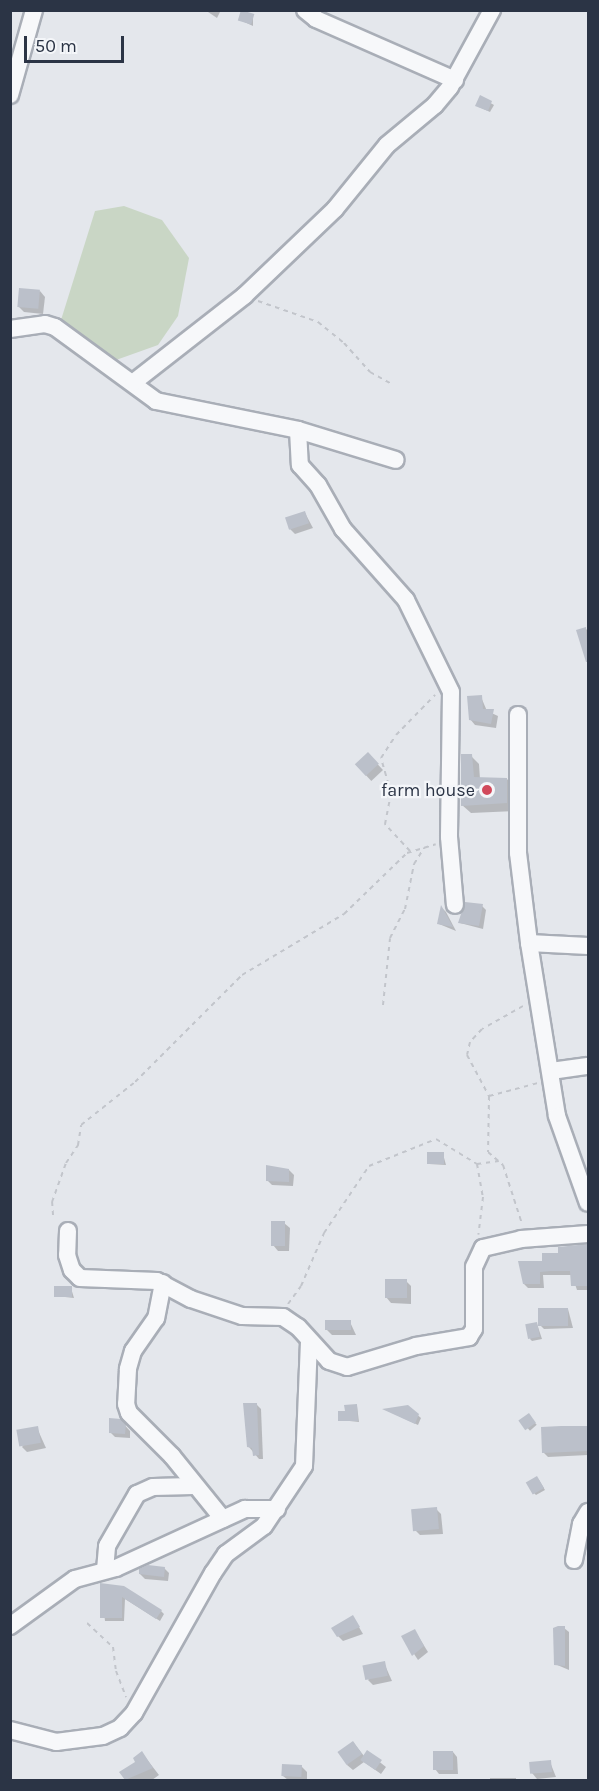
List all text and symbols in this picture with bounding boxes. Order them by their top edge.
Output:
scale bar [27,24,128,62]
text: 50 m [35,35,77,57]
place label: farm house [381,779,475,801]
marker: farm house [480,783,494,797]

